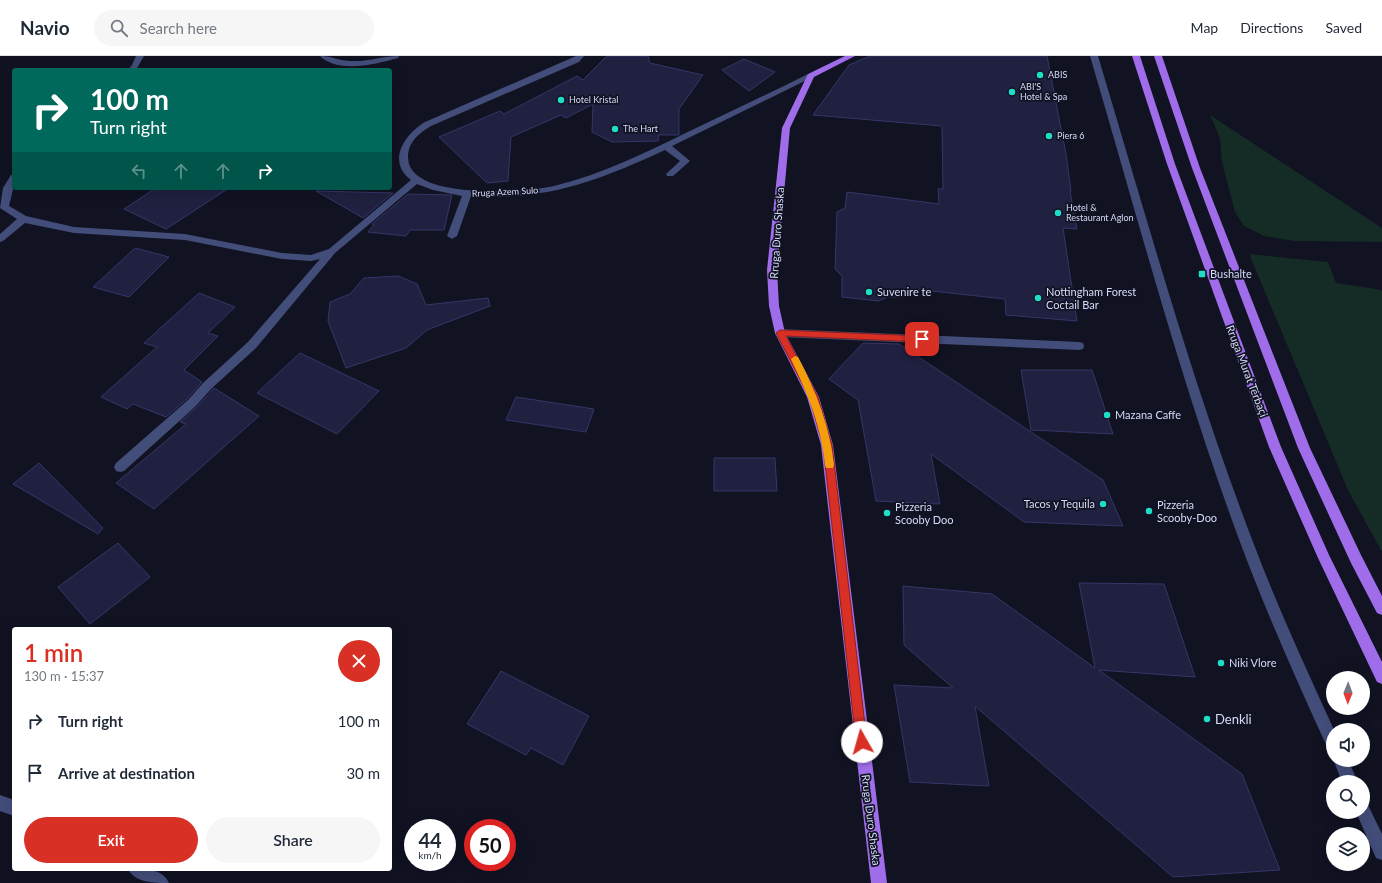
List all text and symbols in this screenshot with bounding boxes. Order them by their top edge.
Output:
search box [94,10,374,46]
text: Navio [20,16,70,39]
icon: search [108,17,130,39]
text: Search here [140,19,217,37]
text: Map [1191,19,1218,36]
text: Directions [1240,19,1303,36]
text: Saved [1325,19,1362,36]
place label: ABIS [1048,69,1067,80]
marker: ABIS [1035,70,1045,80]
place label: ABI'S Hotel & Spa [1020,81,1067,102]
text: 100 m [90,82,169,116]
icon: right [24,84,76,136]
marker: ABI'S Hotel & Spa [1007,87,1017,97]
place label: Hotel Kristal [569,94,618,105]
marker: Hotel Kristal [556,95,566,105]
text: Turn right [90,116,167,138]
place label: The Hart [623,123,659,134]
marker: The Hart [610,124,620,134]
place label: Piera 6 [1057,130,1085,141]
marker: Piera 6 [1044,131,1054,141]
icon: left [128,160,150,182]
icon: ahead [170,160,192,182]
icon: ahead [212,160,234,182]
icon: right [254,160,276,182]
street label: Rruga Azem Sulo [471,184,539,199]
street label: Rruga Duro Shaska [767,187,786,279]
place label: Hotel & Restaurant Aglon [1066,202,1134,223]
marker: Hotel & Restaurant Aglon [1053,208,1063,218]
place label: Bushalte [1210,267,1252,280]
marker: Bushalte [1197,269,1207,279]
place label: Suvenire te [877,285,931,298]
place label: Nottingham Forest Coctail Bar [1046,285,1136,311]
marker: Suvenire te [864,287,874,297]
marker: Nottingham Forest Coctail Bar [1033,293,1043,303]
pin [905,322,939,356]
street label: Rruga Murat Tërbaçi [1224,323,1271,419]
icon: arrive [911,328,933,350]
place label: Mazana Caffe [1115,408,1181,421]
marker: Mazana Caffe [1102,410,1112,420]
place label: Tacos y Tequila [1024,497,1095,510]
place label: Pizzeria Scooby-Doo [1157,498,1217,524]
marker: Tacos y Tequila [1098,499,1108,509]
place label: Pizzeria Scooby Doo [895,500,954,526]
marker: Pizzeria Scooby-Doo [1144,506,1154,516]
marker: Pizzeria Scooby Doo [882,508,892,518]
text: 1 min [24,638,83,667]
button: close [338,640,380,682]
place label: Niki Vlore [1229,656,1277,669]
marker: Niki Vlore [1216,658,1226,668]
text: 130 m · 15:37 [24,668,104,684]
north arrow [1326,671,1370,715]
map controls [1326,671,1370,871]
icon: right [24,710,46,732]
place label: Denkli [1215,711,1252,727]
text: Turn right [58,712,123,730]
text: 100 m [338,712,380,730]
marker: Denkli [1202,714,1212,724]
position arrow [841,721,883,763]
button: sound [1326,723,1370,767]
icon: arrive [24,762,46,784]
text: Arrive at destination [58,764,195,782]
text: 30 m [346,764,380,782]
street label: Rruga Duro Shaska [859,774,884,866]
button: search [1326,775,1370,819]
button: Exit [24,817,198,863]
button: Share [206,817,380,863]
speed limit sign: 50 [464,819,516,871]
button: layers [1326,827,1370,871]
text: 44 [418,828,442,852]
text: km/h [418,849,442,861]

